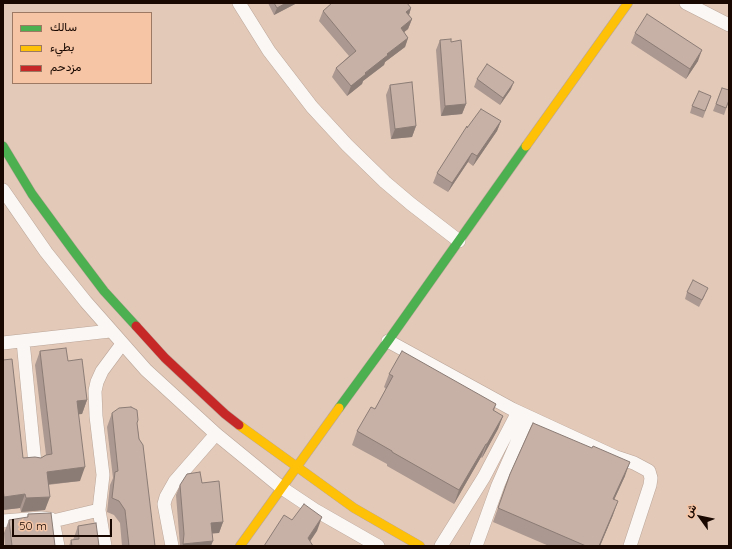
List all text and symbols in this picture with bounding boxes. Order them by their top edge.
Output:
legend [12,12,152,84]
text: سالك [50,19,77,34]
text: بطيء [50,39,74,54]
text: مزدحم [50,59,81,74]
north arrow [680,497,720,537]
text: ش [680,501,699,520]
scale bar [14,511,114,537]
text: 50 m [19,518,47,533]

